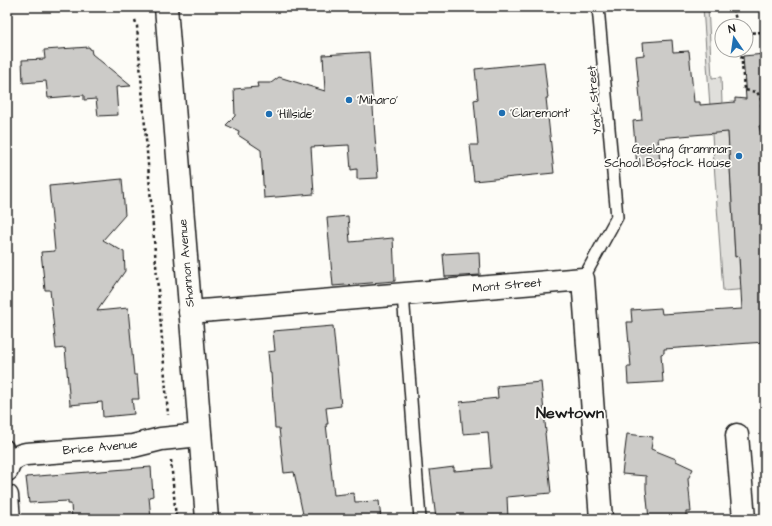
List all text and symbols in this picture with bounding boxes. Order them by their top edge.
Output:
north arrow [714,18,754,58]
text: N [727,21,737,37]
street label: York Street [583,65,606,135]
place label: 'Miharo' [357,92,398,109]
marker: 'Miharo' [344,95,354,105]
place label: 'Claremont' [510,105,570,122]
place label: 'Hillside' [277,106,314,123]
marker: 'Claremont' [497,108,507,118]
marker: 'Hillside' [264,109,274,119]
place label: Geelong Grammar School Bostock House [604,141,731,172]
marker: Geelong Grammar School Bostock House [734,151,744,161]
street label: Shannon Avenue [174,218,199,308]
street label: Mont Street [472,274,542,297]
district label: Newtown [536,402,604,424]
street label: Brice Avenue [62,436,139,459]

